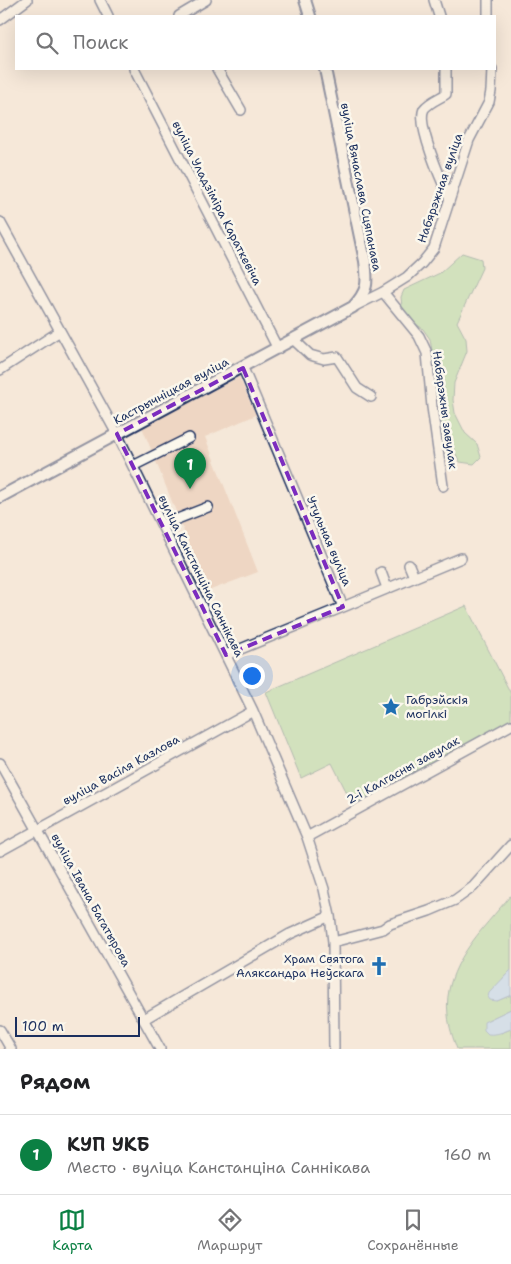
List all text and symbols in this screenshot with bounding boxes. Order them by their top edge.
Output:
search box [15,15,496,70]
icon: search [33,29,61,57]
text: Поиск [73,30,128,55]
street label: вуліца Вячаслава Сцяпанава [337,101,385,273]
street label: вуліца Уладзіміра Караткевіча [168,118,266,288]
street label: Набярэжная вуліца [414,130,466,245]
street label: Набярэжны завулак [429,350,461,471]
street label: Кастрычніцкая вуліца [111,354,232,428]
pin: 1 [174,448,206,489]
street label: вуліца Канстанціна Саннікава [155,492,248,660]
street label: Утульная вуліца [303,494,355,589]
your location [239,663,265,689]
place label: Габрэйскія могілкі [406,692,468,722]
place icon: Габрэйскія могілкі [380,696,402,718]
street label: вуліца Васіля Казлова [60,731,183,809]
street label: 2-і Калгасны завулак [344,732,463,808]
street label: вуліца Івана Багатырова [48,830,135,970]
place label: Храм Святога Аляксандра Неўскага [236,951,365,981]
church icon: Храм Святога Аляксандра Неўскага [368,955,390,977]
scale bar [15,1014,140,1037]
text: 100 m [22,1017,64,1035]
text: Рядом [20,1068,90,1096]
text: КУП УКБ [67,1132,149,1157]
text: 1 [32,1144,40,1165]
text: 160 m [444,1144,491,1165]
text: Место · вуліца Канстанціна Саннікава [67,1157,370,1178]
tab: Карта [52,1206,92,1254]
tab: Маршрут [197,1206,262,1254]
tab: Сохранённые [367,1206,459,1254]

